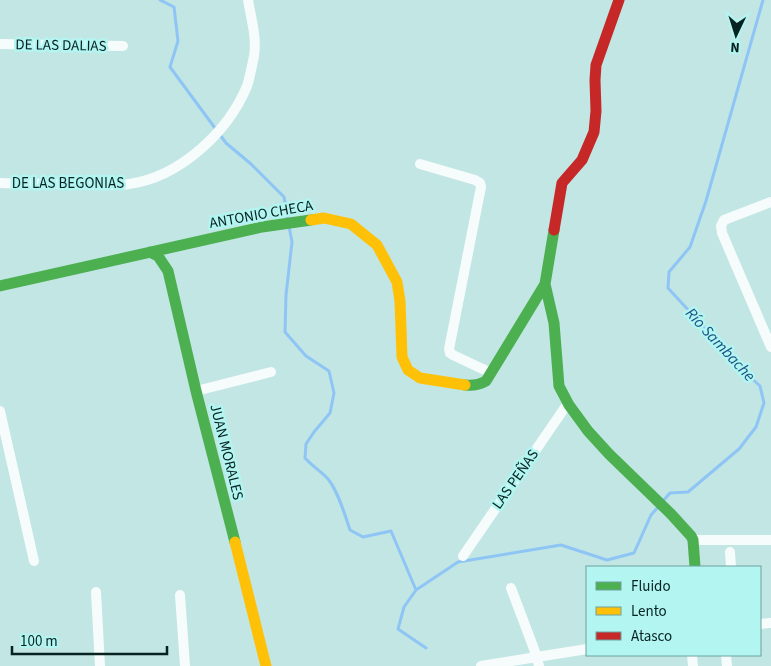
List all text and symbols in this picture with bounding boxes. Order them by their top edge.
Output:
north arrow [711,10,761,60]
street label: DE LAS DALIAS [15,34,107,57]
text: N [730,37,741,57]
street label: DE LAS BEGONIAS [12,173,124,194]
street label: ANTONIO CHECA [208,195,315,234]
water label: Río Sambache [680,303,760,387]
street label: JUAN MORALES [204,402,249,502]
street label: LAS PEÑAS [487,445,544,513]
legend [586,566,761,656]
text: Fluido [631,576,671,597]
text: Lento [631,601,667,622]
scale bar [12,624,168,656]
text: Atasco [631,626,672,647]
text: 100 m [20,631,58,652]

